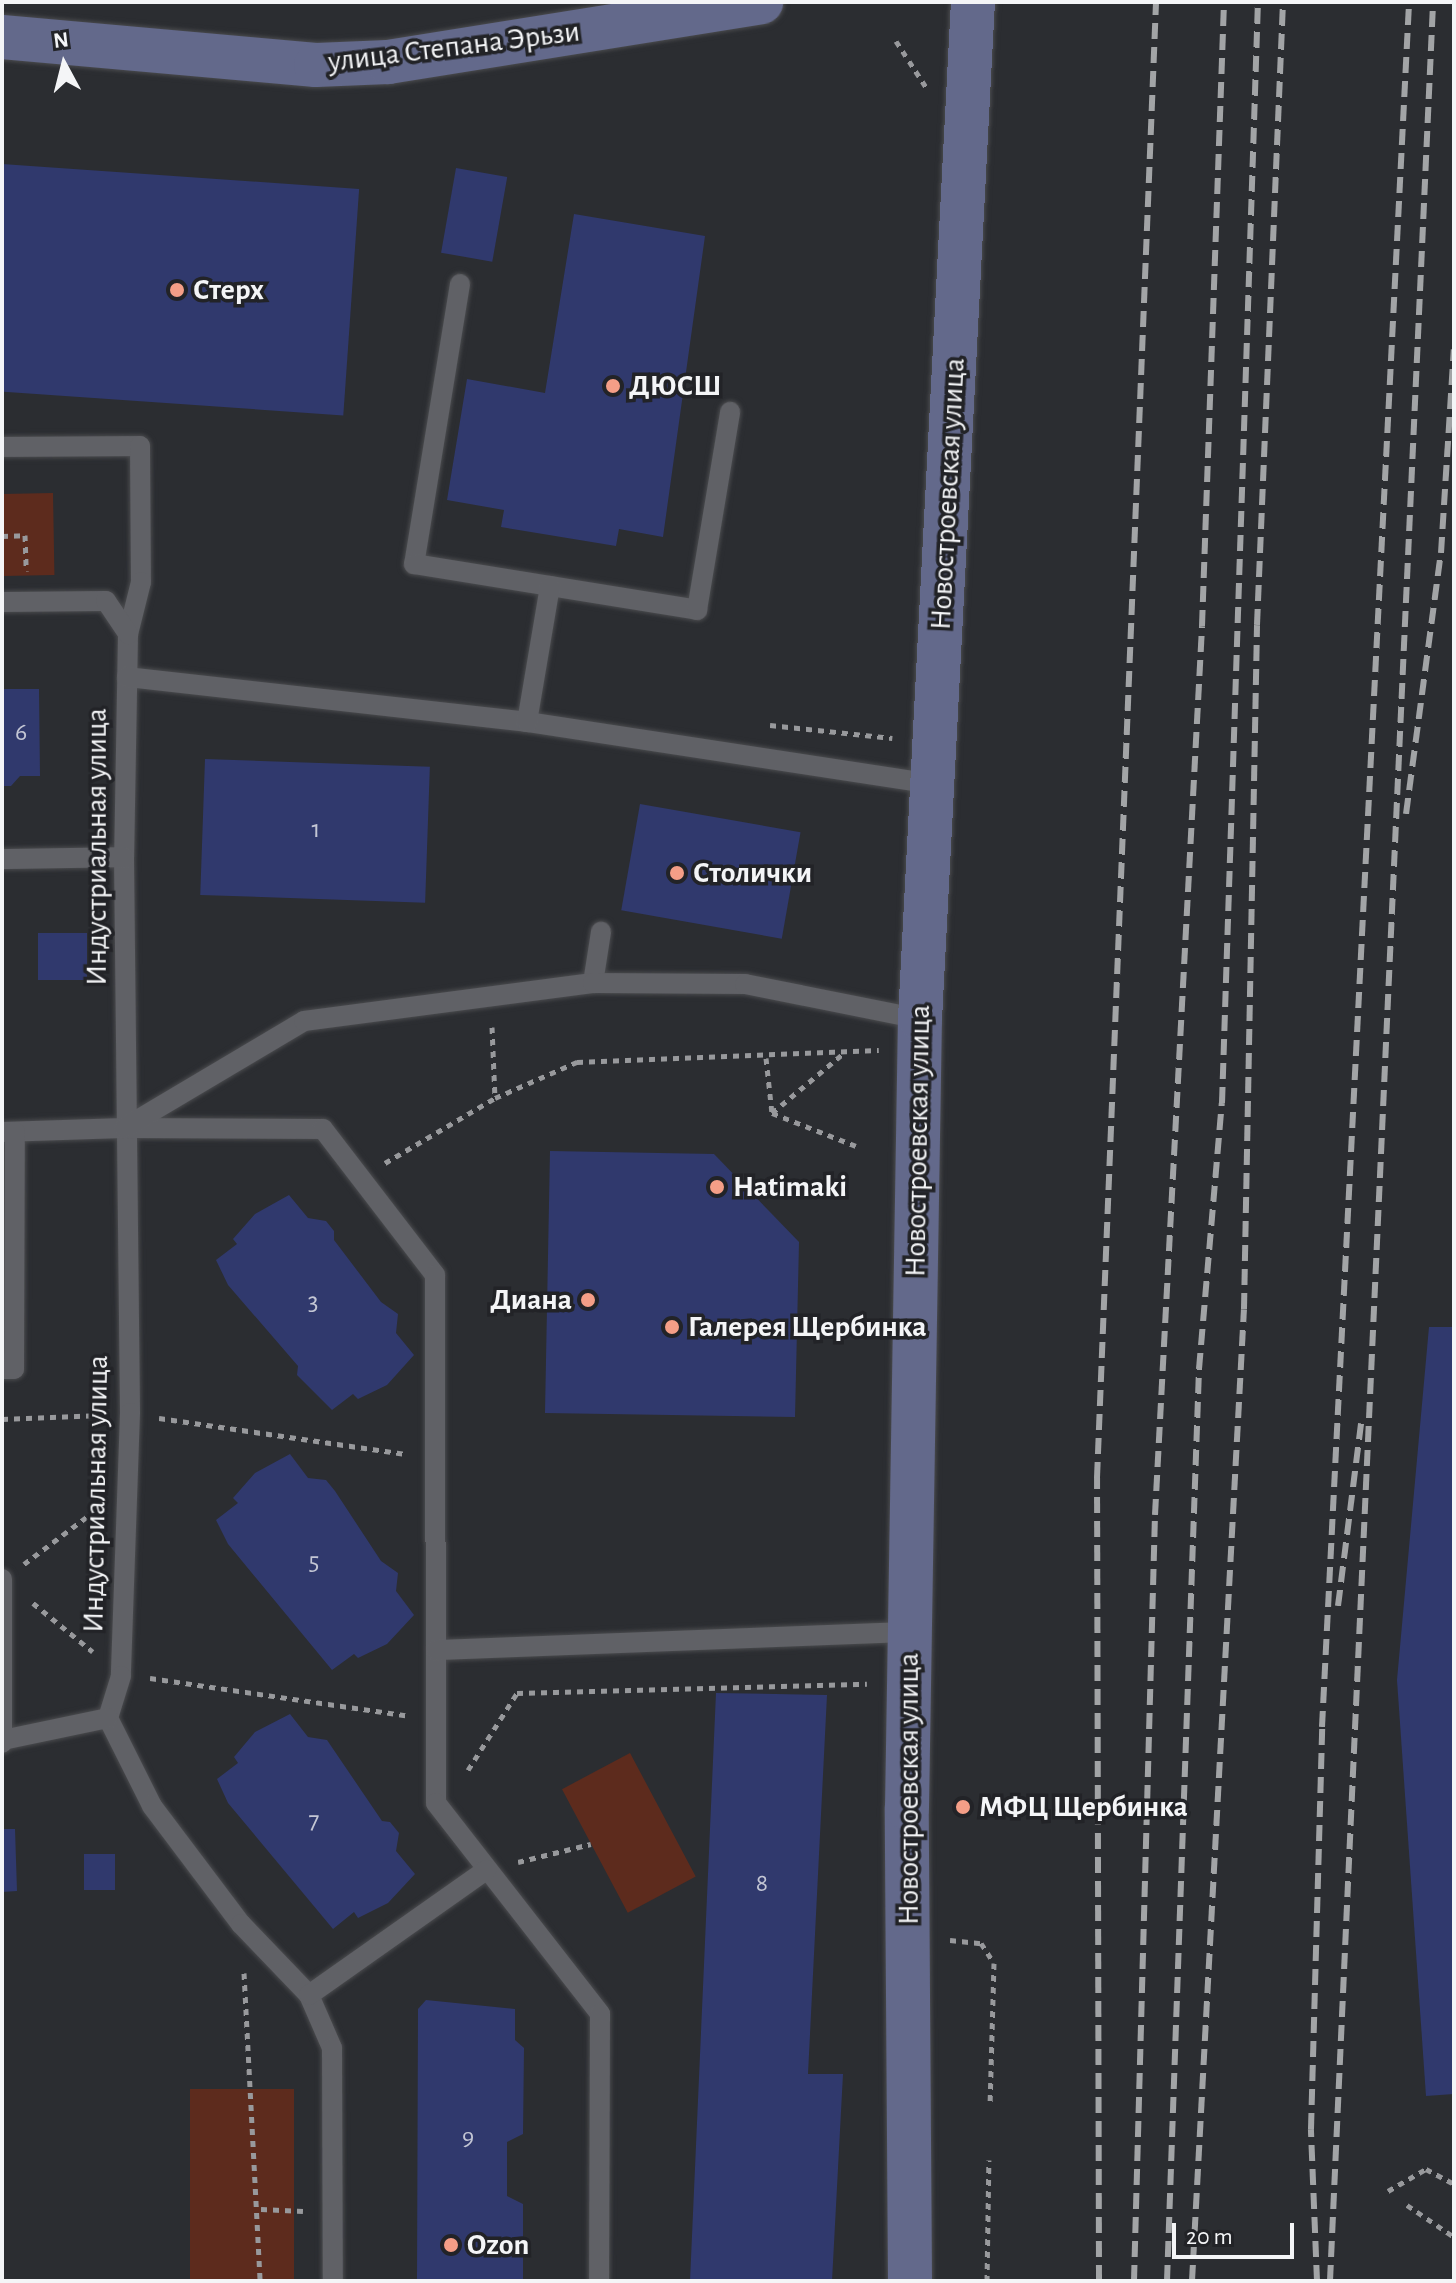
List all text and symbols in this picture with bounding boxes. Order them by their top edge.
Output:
street label: улица Степана Эрьзи [326,14,582,80]
north arrow [24,24,104,104]
text: N [52,28,70,52]
place label: Стерх [193,272,264,308]
marker: Стерх [168,281,186,299]
street label: Новостроевская улица [923,357,973,631]
place label: ДЮСШ [629,368,722,404]
marker: ДЮСШ [604,377,622,395]
street label: Индустриальная улица [79,708,115,986]
house number: 6 [15,717,27,749]
house number: 1 [312,814,320,846]
place label: Столички [693,855,812,891]
marker: Столички [668,864,686,882]
street label: Новостроевская улица [898,1004,938,1278]
place label: Hatimaki [733,1169,847,1205]
marker: Hatimaki [708,1178,726,1196]
place label: Диана [490,1282,572,1318]
house number: 3 [308,1287,318,1319]
marker: Диана [579,1291,597,1309]
place label: Галерея Щербинка [688,1309,926,1345]
marker: Галерея Щербинка [663,1318,681,1336]
street label: Индустриальная улица [76,1355,116,1633]
house number: 5 [309,1546,319,1578]
street label: Новостроевская улица [891,1653,927,1925]
place label: МФЦ Щербинка [979,1789,1188,1825]
marker: МФЦ Щербинка [954,1798,972,1816]
house number: 7 [309,1805,319,1837]
house number: 8 [756,1868,768,1900]
house number: 9 [462,2122,474,2154]
scale bar [1176,2207,1298,2257]
text: 20 m [1186,2225,1233,2249]
place label: Ozon [467,2227,529,2263]
marker: Ozon [442,2236,460,2254]

